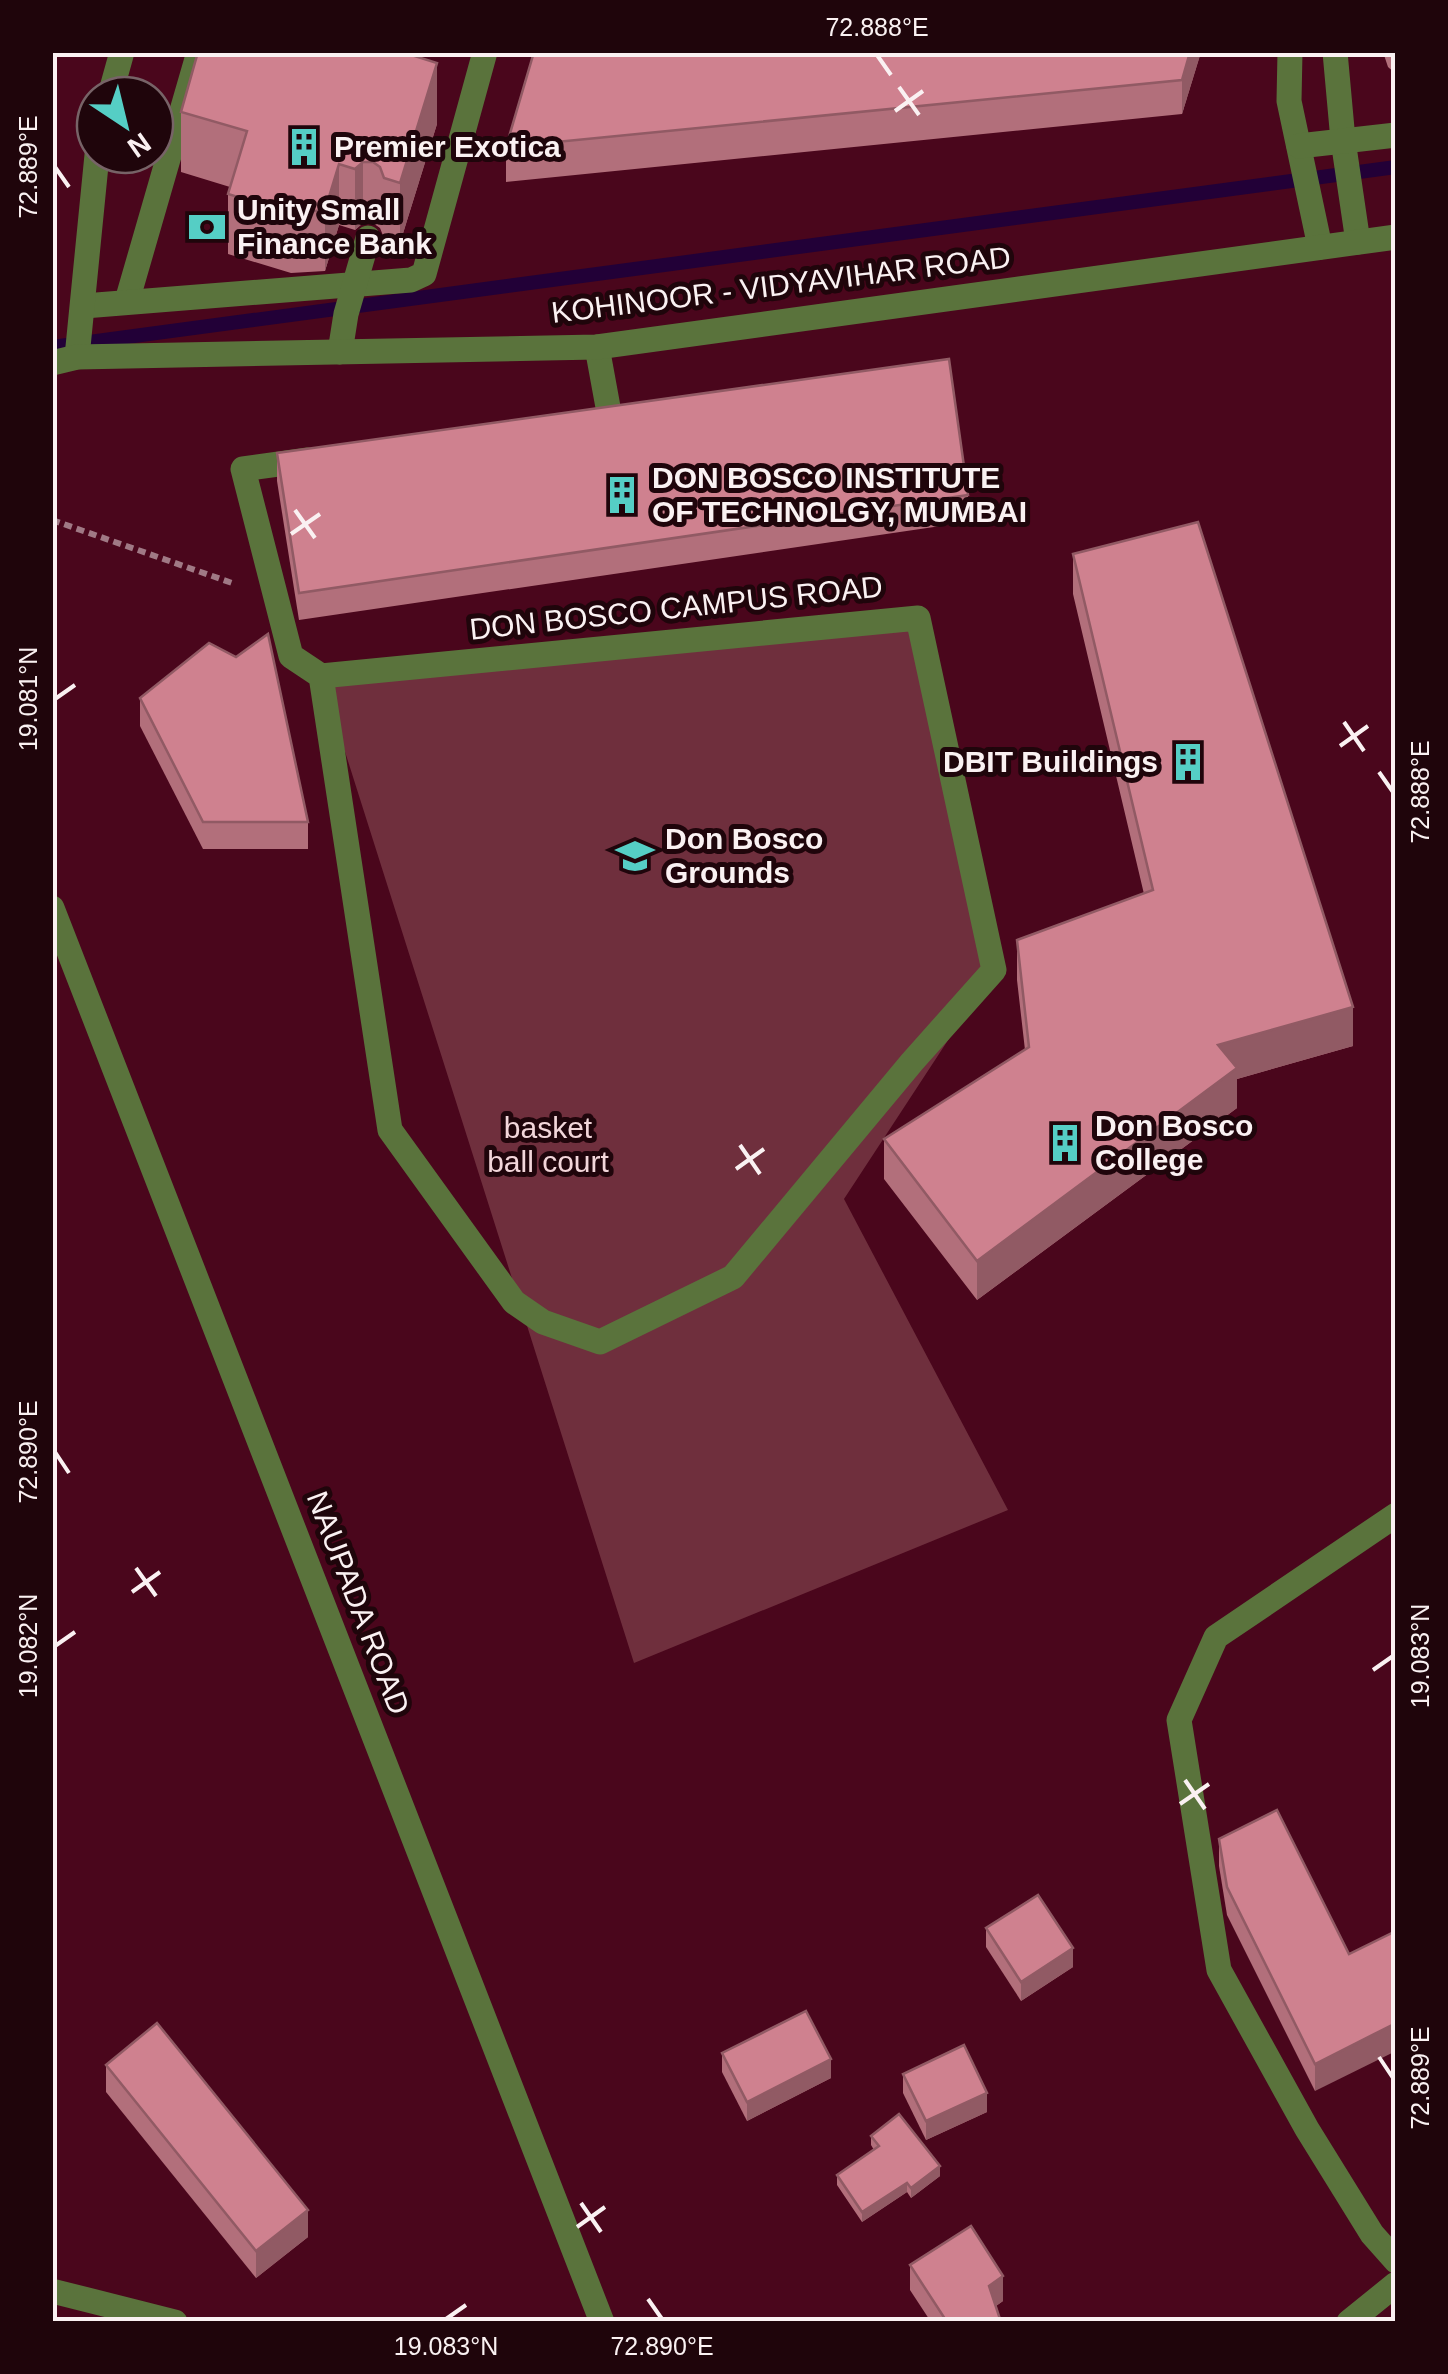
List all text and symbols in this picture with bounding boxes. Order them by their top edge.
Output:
text: 72.888°E [825,13,929,41]
north arrow [75,75,175,175]
text: 72.889°E [14,115,42,219]
building icon: Premier Exotica [283,126,325,168]
text: N [122,127,156,164]
place label: Premier Exotica [334,130,561,163]
place label: Unity Small Finance Bank [237,193,432,260]
bank icon: Unity Small Finance Bank [186,206,228,248]
street label: KOHINOOR - VIDYAVIHAR ROAD [550,240,1012,329]
place label: DON BOSCO INSTITUTE OF TECHNOLGY, MUMBAI [652,461,1027,528]
building icon: DON BOSCO INSTITUTE OF TECHNOLGY, MUMBAI [601,474,643,516]
street label: DON BOSCO CAMPUS ROAD [468,569,884,646]
text: 19.081°N [14,647,42,751]
text: 72.888°E [1406,740,1434,844]
building icon: DBIT Buildings [1167,741,1209,783]
place label: DBIT Buildings [943,745,1158,778]
place label: Don Bosco Grounds [665,822,823,889]
school or university icon: Don Bosco Grounds [614,835,656,877]
place label: Don Bosco College [1095,1109,1253,1176]
park label: basket ball court [487,1111,610,1178]
building icon: Don Bosco College [1044,1122,1086,1164]
text: 72.890°E [14,1400,42,1504]
street label: NAUPADA ROAD [301,1487,416,1719]
text: 19.082°N [14,1594,42,1698]
text: 19.083°N [1406,1604,1434,1708]
text: 72.889°E [1406,2026,1434,2130]
text: 19.083°N [394,2332,498,2360]
text: 72.890°E [610,2332,714,2360]

